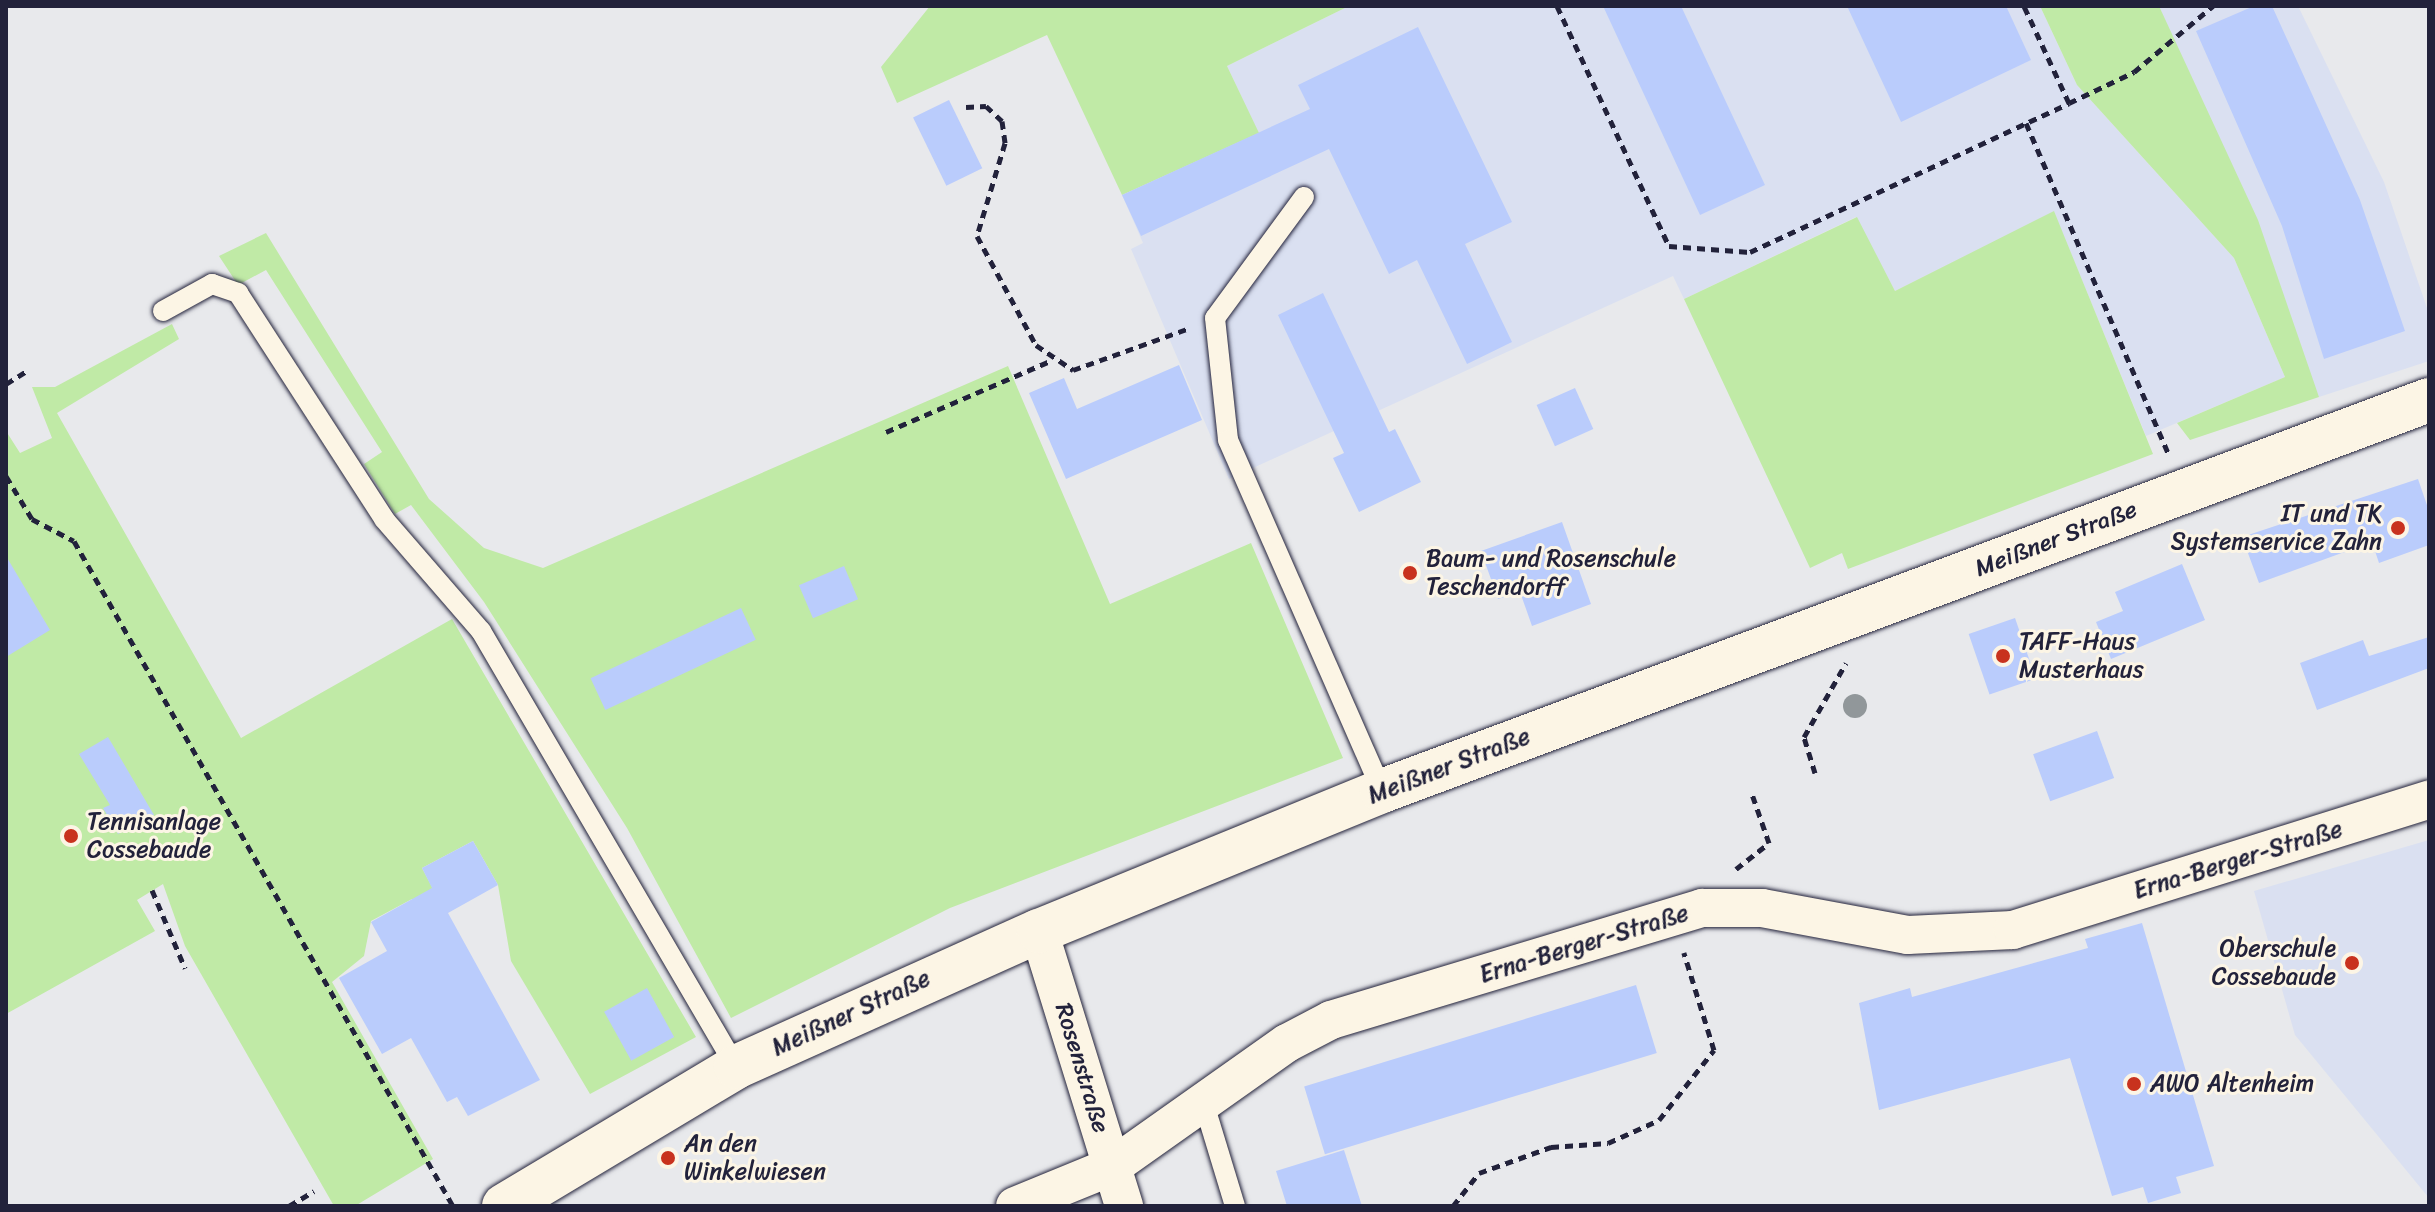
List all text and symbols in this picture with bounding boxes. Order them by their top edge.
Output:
street label: Meißner Straße [1971,495,2141,583]
place label: IT und TK Systemservice Zahn [2171,500,2382,556]
marker: IT und TK Systemservice Zahn [2389,519,2407,537]
place label: Baum- und Rosenschule Teschendorff [1426,545,1676,601]
marker: Baum- und Rosenschule Teschendorff [1401,564,1419,582]
place label: TAFF-Haus Musterhaus [2019,628,2144,684]
marker: TAFF-Haus Musterhaus [1994,647,2012,665]
street label: Meißner Straße [1364,722,1534,810]
place label: Tennisanlage Cossebaude [87,808,221,864]
street label: Erna-Berger-Straße [2130,815,2346,905]
marker: Tennisanlage Cossebaude [62,827,80,845]
street label: Erna-Berger-Straße [1476,899,1692,989]
place label: Oberschule Cossebaude [2212,935,2336,991]
marker: Oberschule Cossebaude [2343,954,2361,972]
street label: Meißner Straße [767,964,935,1062]
street label: Rosenstraße [1049,1000,1115,1136]
place label: AWO Altenheim [2150,1070,2314,1098]
marker: AWO Altenheim [2125,1075,2143,1093]
place label: An den Winkelwiesen [684,1130,826,1186]
marker: An den Winkelwiesen [659,1149,677,1167]

